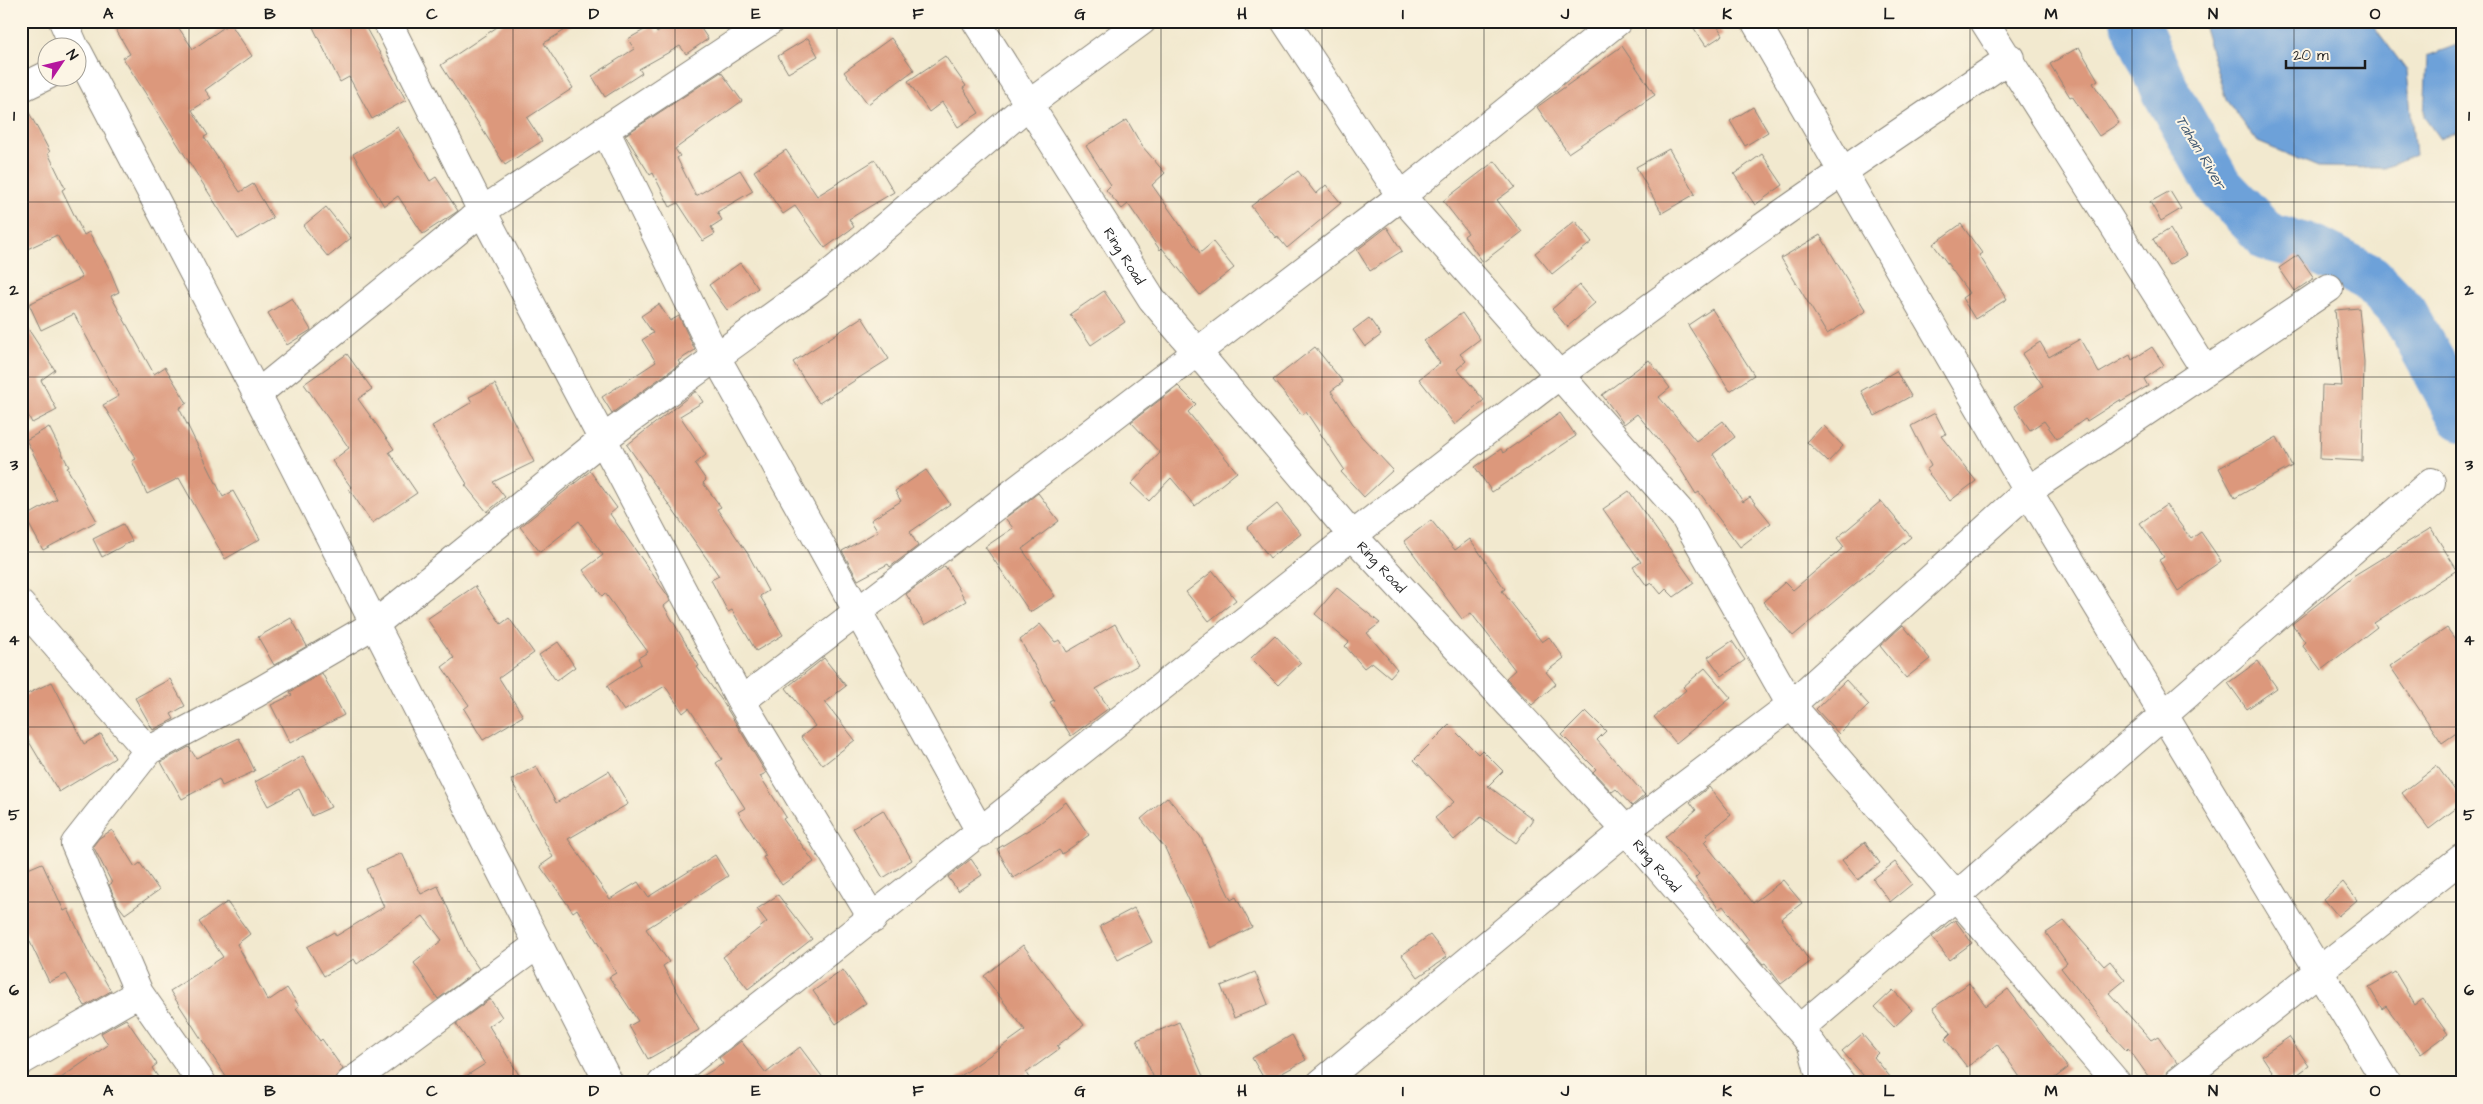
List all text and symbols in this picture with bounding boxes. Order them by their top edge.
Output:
text: A [103,3,114,25]
text: B [264,3,276,25]
text: C [426,3,438,25]
text: D [589,3,600,25]
text: E [751,3,761,25]
text: F [912,3,924,25]
text: G [1074,3,1086,25]
text: H [1237,3,1247,25]
text: I [1402,3,1404,25]
text: J [1560,3,1570,25]
text: K [1722,3,1732,25]
text: L [1883,3,1895,25]
text: M [2044,3,2058,25]
text: N [2208,3,2218,25]
text: O [2370,3,2381,25]
north arrow [38,38,88,88]
scale bar [2286,38,2364,70]
text: 20 m [2293,45,2329,66]
text: N [61,46,83,65]
text: 1 [13,105,16,127]
text: 1 [2468,105,2471,127]
water label: Tahan River [2170,111,2232,195]
street label: Ring Road [1098,224,1149,289]
text: 2 [8,279,19,301]
text: 2 [2463,279,2474,301]
text: 3 [9,454,19,476]
text: 3 [2464,454,2474,476]
street label: Ring Road [1352,537,1410,598]
text: 4 [9,629,20,651]
text: 4 [2464,629,2475,651]
text: 5 [8,804,20,826]
text: 5 [2463,804,2475,826]
street label: Ring Road [1628,835,1685,897]
text: 6 [9,979,19,1001]
text: 6 [2464,979,2474,1001]
text: A [103,1080,114,1102]
text: B [264,1080,276,1102]
text: C [426,1080,438,1102]
text: D [589,1080,600,1102]
text: E [751,1080,761,1102]
text: F [912,1080,924,1102]
text: G [1074,1080,1086,1102]
text: H [1237,1080,1247,1102]
text: I [1402,1080,1404,1102]
text: J [1560,1080,1570,1102]
text: K [1722,1080,1732,1102]
text: L [1883,1080,1895,1102]
text: M [2044,1080,2058,1102]
text: N [2208,1080,2218,1102]
text: O [2370,1080,2381,1102]

